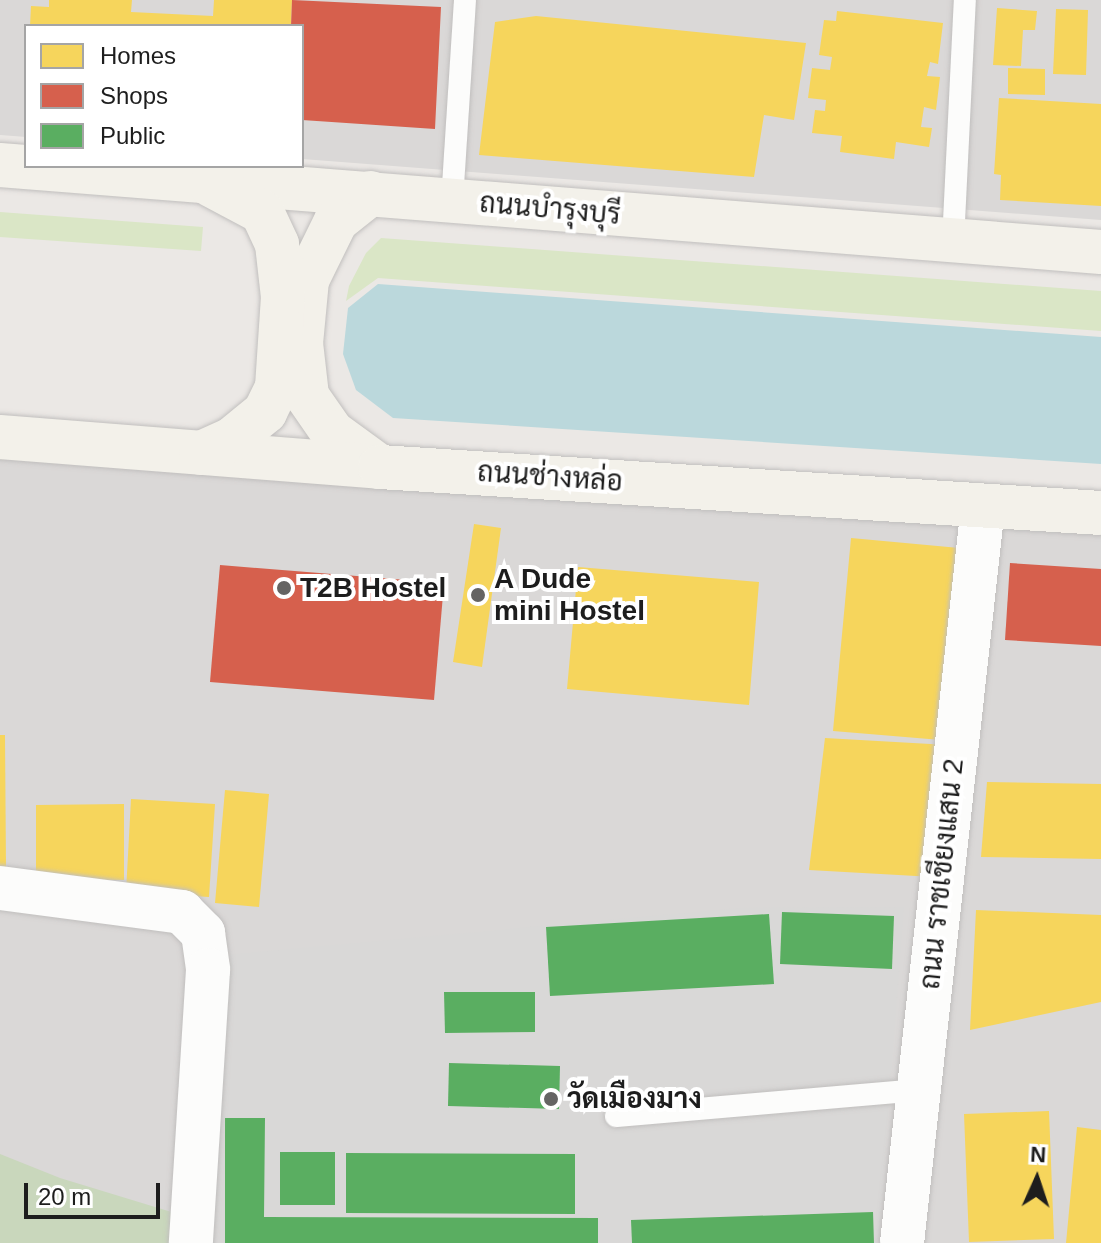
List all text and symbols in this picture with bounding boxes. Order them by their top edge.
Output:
legend [24,24,304,168]
text: Homes [100,42,176,69]
text: Shops [100,82,168,109]
text: Public [100,122,165,149]
street label: ถนนบำรุงบุรี [478,186,622,232]
street label: ถนนช่างหล่อ [476,455,624,499]
place label: A Dude mini Hostel [494,562,645,628]
place label: T2B Hostel [300,571,446,605]
marker: T2B Hostel [275,579,293,597]
marker: A Dude mini Hostel [469,586,487,604]
street label: ถนน ราชเชียงแสน 2 [913,757,971,991]
place label: วัดเมืองมาง [567,1082,702,1116]
marker: วัดเมืองมาง [542,1090,560,1108]
north arrow [997,1139,1077,1219]
text: N [1030,1142,1047,1167]
scale bar [28,1167,164,1217]
text: 20 m [38,1183,91,1210]

